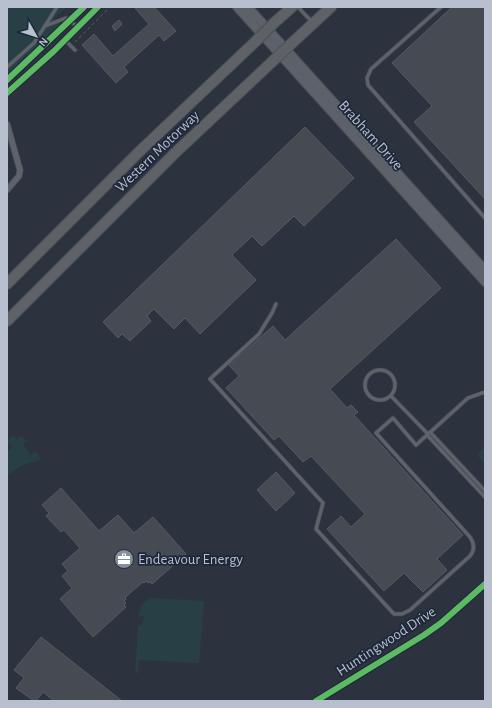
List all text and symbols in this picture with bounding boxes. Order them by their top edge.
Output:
north arrow [16,16,56,56]
text: N [37,36,50,48]
street label: Brabham Drive [336,98,406,173]
street label: Western Motorway [112,107,203,195]
office icon: Endeavour Energy [113,548,135,570]
place label: Endeavour Energy [138,552,243,567]
street label: Huntingwood Drive [334,604,439,679]

